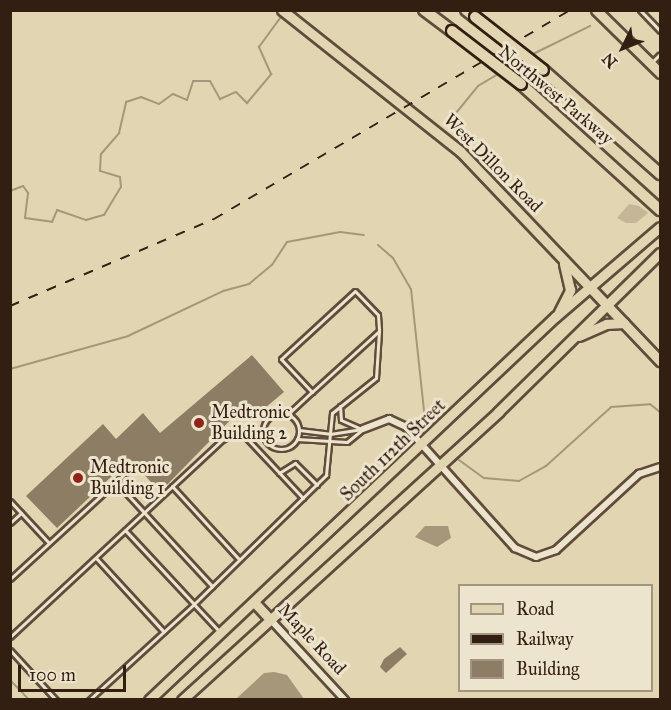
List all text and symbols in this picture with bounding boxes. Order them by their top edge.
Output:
north arrow [593,18,653,78]
street label: Northwest Parkway [494,41,618,149]
street label: West Dillon Road [439,109,547,217]
street label: South 112th Street [336,394,450,506]
place label: Medtronic Building 2 [211,402,290,444]
marker: Medtronic Building 2 [192,416,206,430]
place label: Medtronic Building 1 [90,457,169,500]
marker: Medtronic Building 1 [71,471,85,485]
legend [458,584,653,692]
text: Road [516,598,554,620]
street label: Maple Road [274,599,350,679]
text: Railway [516,628,573,650]
scale bar [21,653,129,691]
text: Building [516,658,579,680]
text: 100 m [29,664,76,686]

